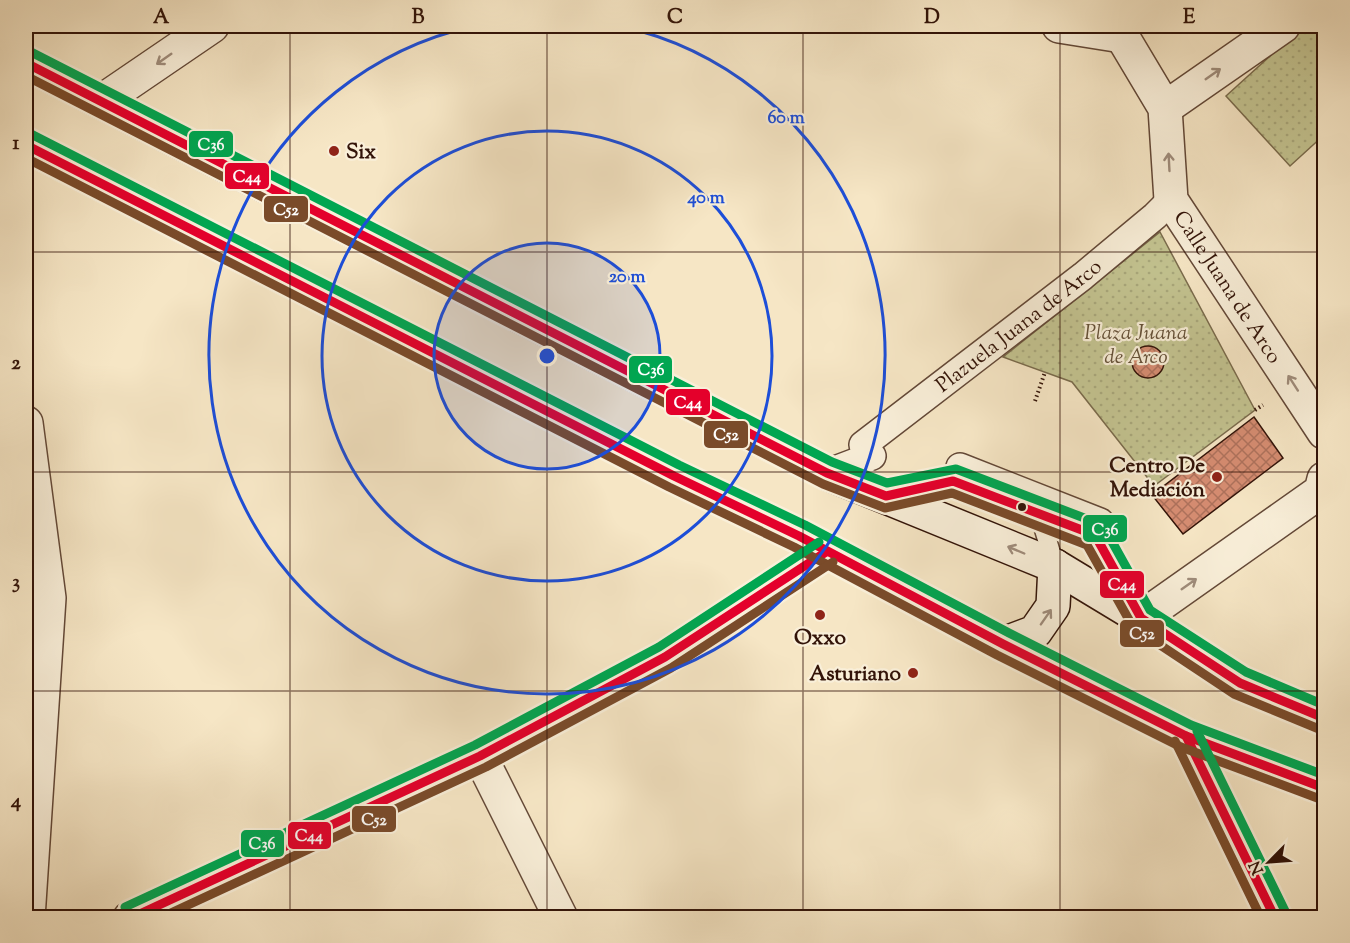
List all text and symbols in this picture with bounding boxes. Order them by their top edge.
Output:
text: A [153,4,170,33]
text: B [412,4,425,33]
text: C [667,4,683,33]
text: D [924,4,940,33]
text: E [1183,4,1196,33]
one-way arrow [157,53,173,65]
one-way arrow [1205,68,1221,80]
text: 60 m [767,106,805,132]
text: 1 [13,130,20,159]
line badge: C36 [188,130,234,158]
text: C36 [198,135,225,158]
place label: Six [346,138,376,168]
marker: Six [327,144,341,158]
one-way arrow [1163,152,1174,172]
line badge: C44 [224,162,270,190]
text: C44 [233,167,261,190]
text: 40 m [686,186,725,212]
line badge: C52 [263,195,309,223]
text: C52 [273,200,299,223]
street label: Calle Juana de Arco [1165,205,1288,370]
street label: Plazuela Juana de Arco [930,253,1109,401]
text: 20 m [609,265,645,291]
park label: Plaza Juana de Arco [1084,319,1188,373]
centre of rings [537,346,557,366]
text: 2 [11,350,21,379]
line badge: C36 [628,355,673,384]
text: C36 [638,360,665,383]
one-way arrow [1286,374,1299,391]
line badge: C44 [665,388,711,416]
text: C44 [674,393,702,416]
line badge: C52 [703,420,749,449]
text: C52 [713,425,739,448]
place label: Centro De Mediación [1109,452,1206,506]
marker: Centro De Mediación [1210,470,1224,484]
unlabelled marker [1016,501,1028,513]
line badge: C36 [1082,514,1128,543]
text: C36 [1092,520,1119,543]
one-way arrow [1007,544,1026,555]
text: 3 [12,569,20,598]
line badge: C44 [1099,570,1145,599]
text: C44 [1108,575,1136,598]
one-way arrow [1180,578,1197,590]
marker: Oxxo [813,608,827,622]
one-way arrow [1040,609,1052,626]
line badge: C52 [1119,619,1165,648]
place label: Oxxo [794,624,847,654]
text: C52 [1129,624,1155,647]
place label: Asturiano [809,660,902,690]
marker: Asturiano [906,666,920,680]
text: 4 [10,788,21,817]
line badge: C52 [351,805,397,833]
text: C52 [361,810,387,833]
line badge: C44 [287,821,332,850]
text: C44 [295,826,323,849]
line badge: C36 [240,829,285,858]
north arrow [1239,832,1299,892]
text: C36 [249,834,276,857]
text: N [1244,856,1271,878]

